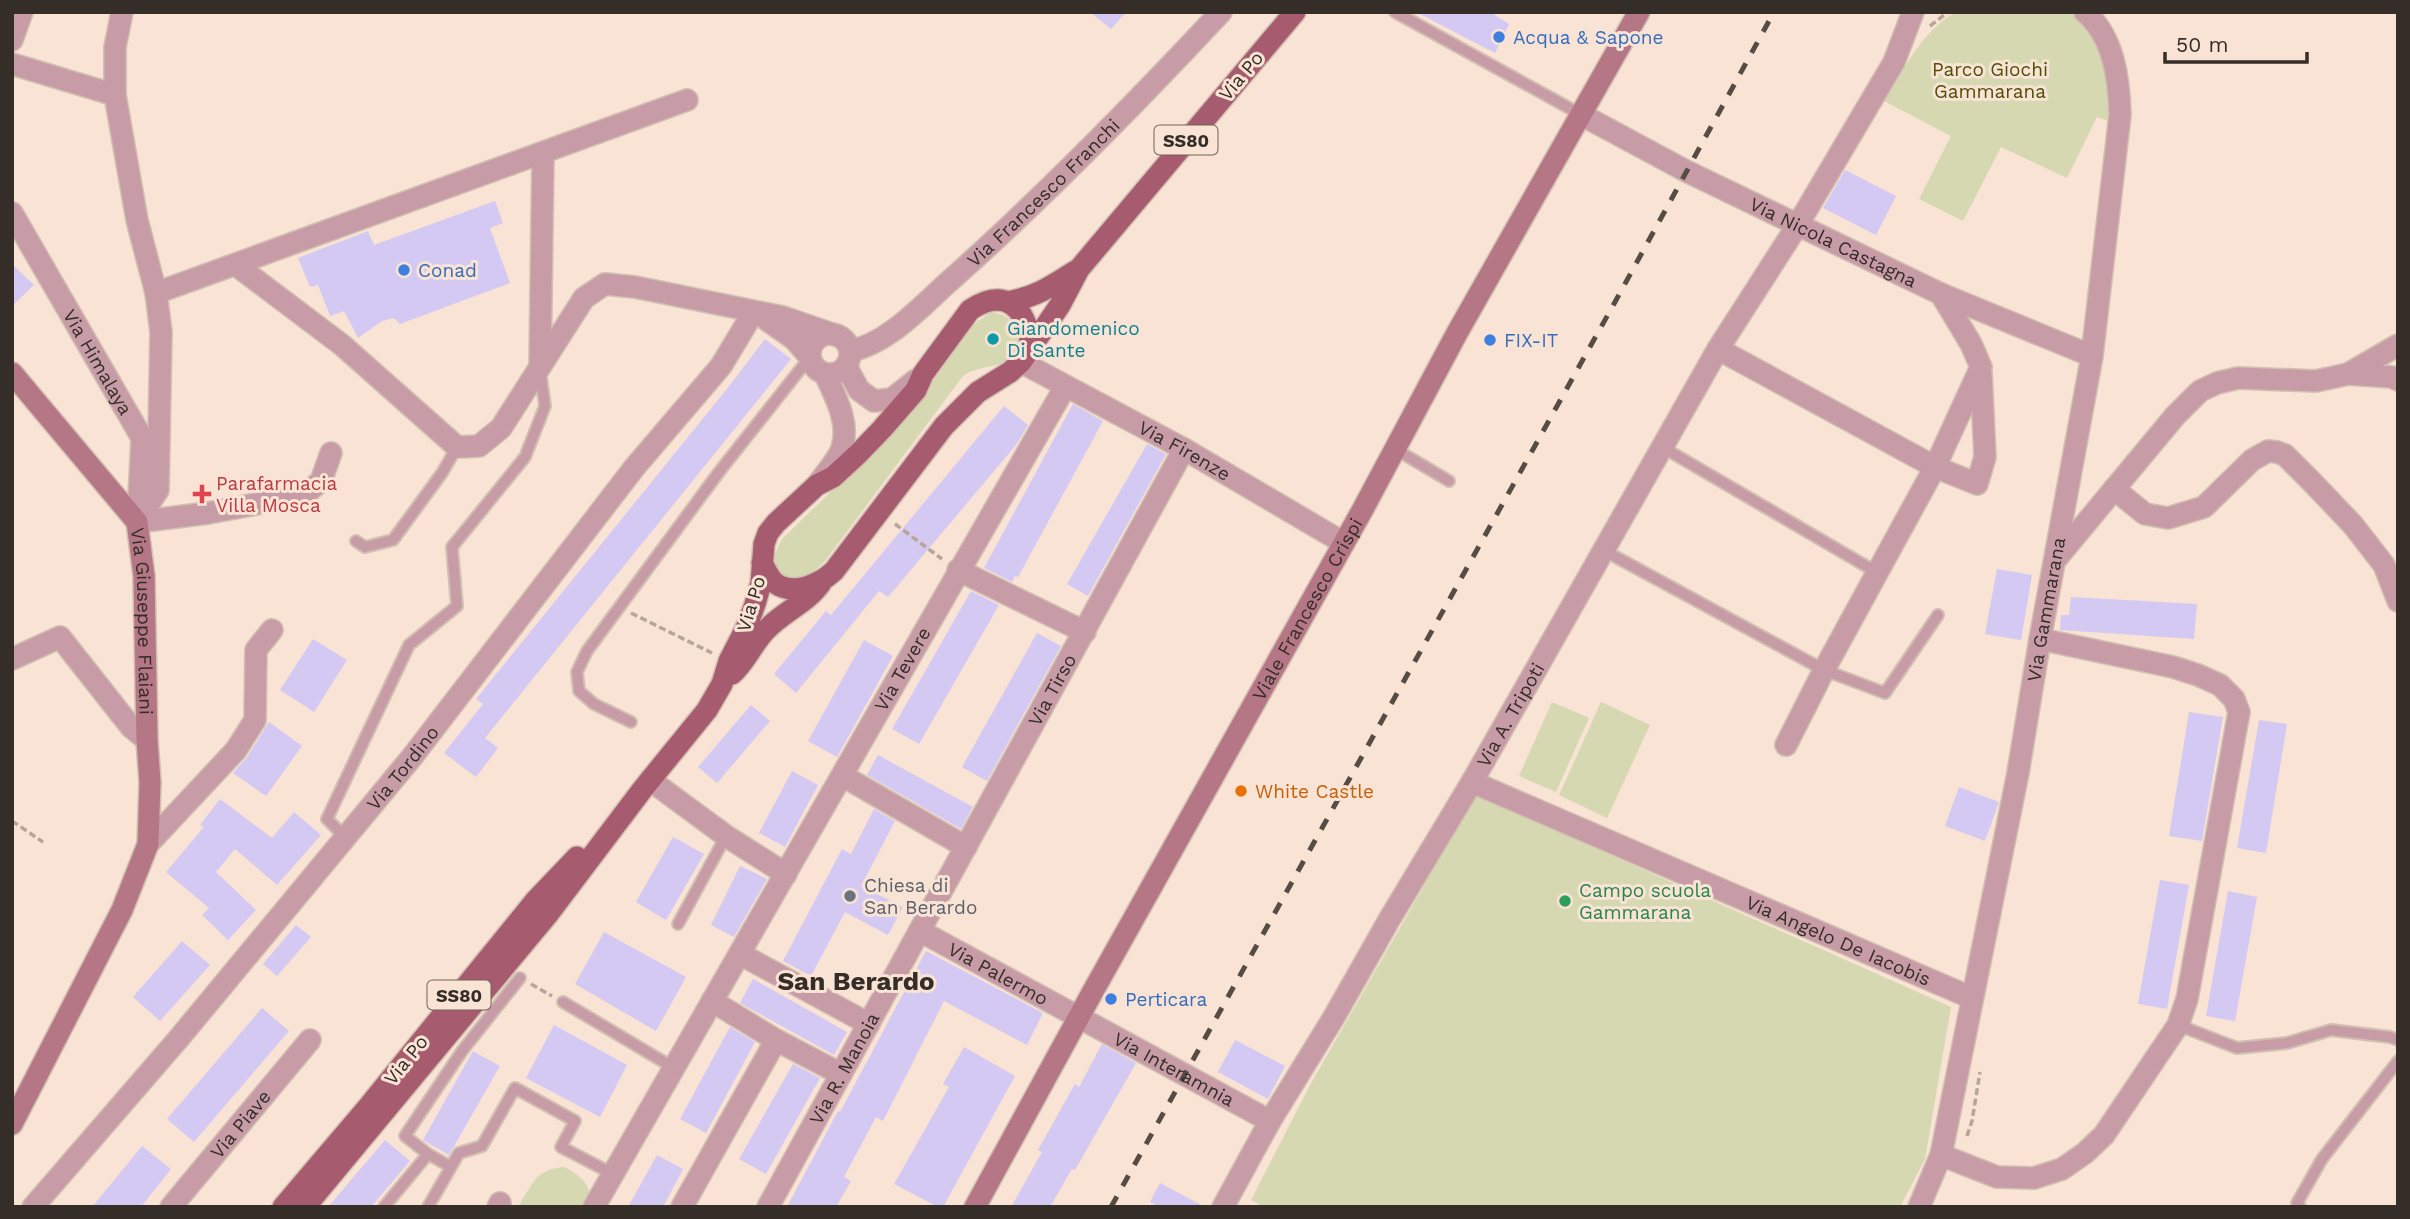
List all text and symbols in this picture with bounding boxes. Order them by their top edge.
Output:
scale bar [2165,21,2307,65]
place label: Acqua & Sapone [1513,26,1664,49]
marker: Acqua & Sapone [1491,29,1507,45]
text: 50 m [2176,32,2228,57]
street label: Via Po [1214,47,1268,105]
park label: Parco Giochi Gammarana [1932,58,2048,103]
street label: Via Francesco Franchi [962,114,1124,271]
road number: SS80 [1154,125,1218,154]
street label: Via Nicola Castagna [1746,192,1921,292]
place label: Conad [418,259,477,282]
marker: Conad [396,262,412,278]
street label: Via Himalaya [58,305,138,419]
place label: Giandomenico Di Sante [1007,317,1140,362]
place label: FIX-IT [1504,329,1558,352]
marker: Giandomenico Di Sante [985,331,1001,347]
marker: FIX-IT [1482,332,1498,348]
street label: Via Firenze [1135,415,1235,485]
place label: Parafarmacia Villa Mosca [216,472,337,517]
marker: Parafarmacia Villa Mosca [194,486,210,502]
street label: Viale Francesco Crispi [1247,514,1367,704]
street label: Via Giuseppe Flaiani [126,526,158,715]
street label: Via Gammarana [2022,535,2070,683]
street label: Via Po [732,573,770,635]
street label: Via Tevere [869,623,935,715]
street label: Via Tirso [1023,650,1081,730]
street label: Via A. Tripoti [1471,658,1549,771]
street label: Via Tordino [361,721,443,815]
place label: White Castle [1255,780,1374,803]
marker: White Castle [1233,783,1249,799]
place label: Chiesa di San Berardo [864,874,977,919]
place label: Campo scuola Gammarana [1579,879,1711,924]
marker: Chiesa di San Berardo [842,888,858,904]
street label: Via Angelo De Iacobis [1742,890,1934,990]
marker: Campo scuola Gammarana [1557,893,1573,909]
street label: Via Palermo [944,937,1052,1010]
district label: San Berardo [777,966,935,996]
road number: SS80 [428,980,490,1010]
place label: Perticara [1125,988,1207,1011]
marker: Perticara [1103,991,1119,1007]
street label: Via R. Manoia [804,1008,884,1128]
street label: Via Interamnia [1110,1027,1239,1111]
street label: Via Po [379,1031,433,1089]
street label: Via Piave [205,1085,275,1163]

